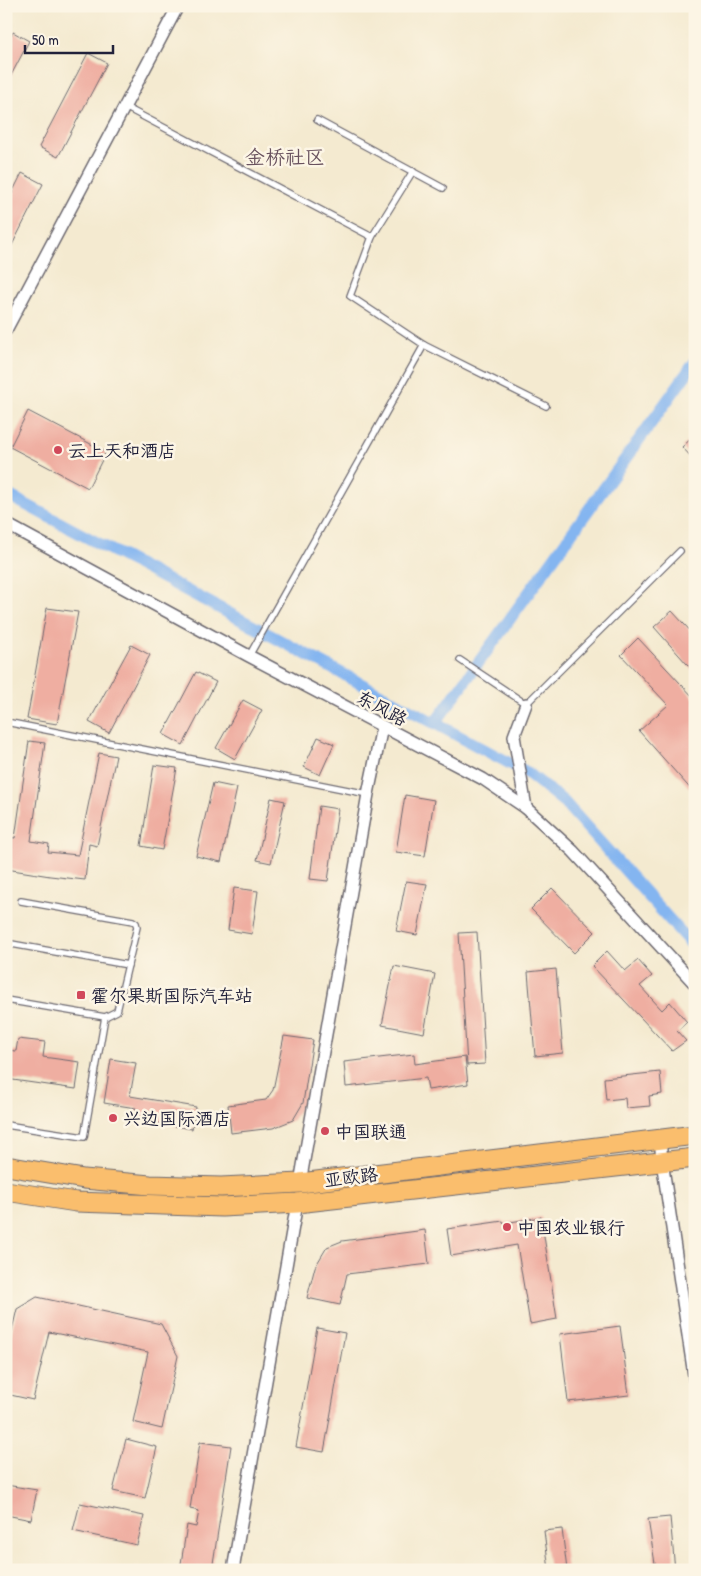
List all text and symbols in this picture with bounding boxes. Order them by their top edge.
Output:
scale bar [25,22,112,54]
text: 50 m [32,29,59,50]
district label: 金桥社区 [245,143,325,170]
place label: 云上天和酒店 [68,438,176,463]
marker: 云上天和酒店 [52,444,64,456]
street label: 东风路 [352,684,412,732]
place label: 霍尔果斯国际汽车站 [91,983,253,1008]
marker: 霍尔果斯国际汽车站 [75,989,87,1001]
place label: 兴边国际酒店 [123,1106,231,1131]
marker: 兴边国际酒店 [107,1112,119,1124]
place label: 中国联通 [335,1119,407,1144]
marker: 中国联通 [319,1125,331,1137]
street label: 亚欧路 [323,1161,379,1193]
place label: 中国农业银行 [517,1215,625,1240]
marker: 中国农业银行 [501,1221,513,1233]

